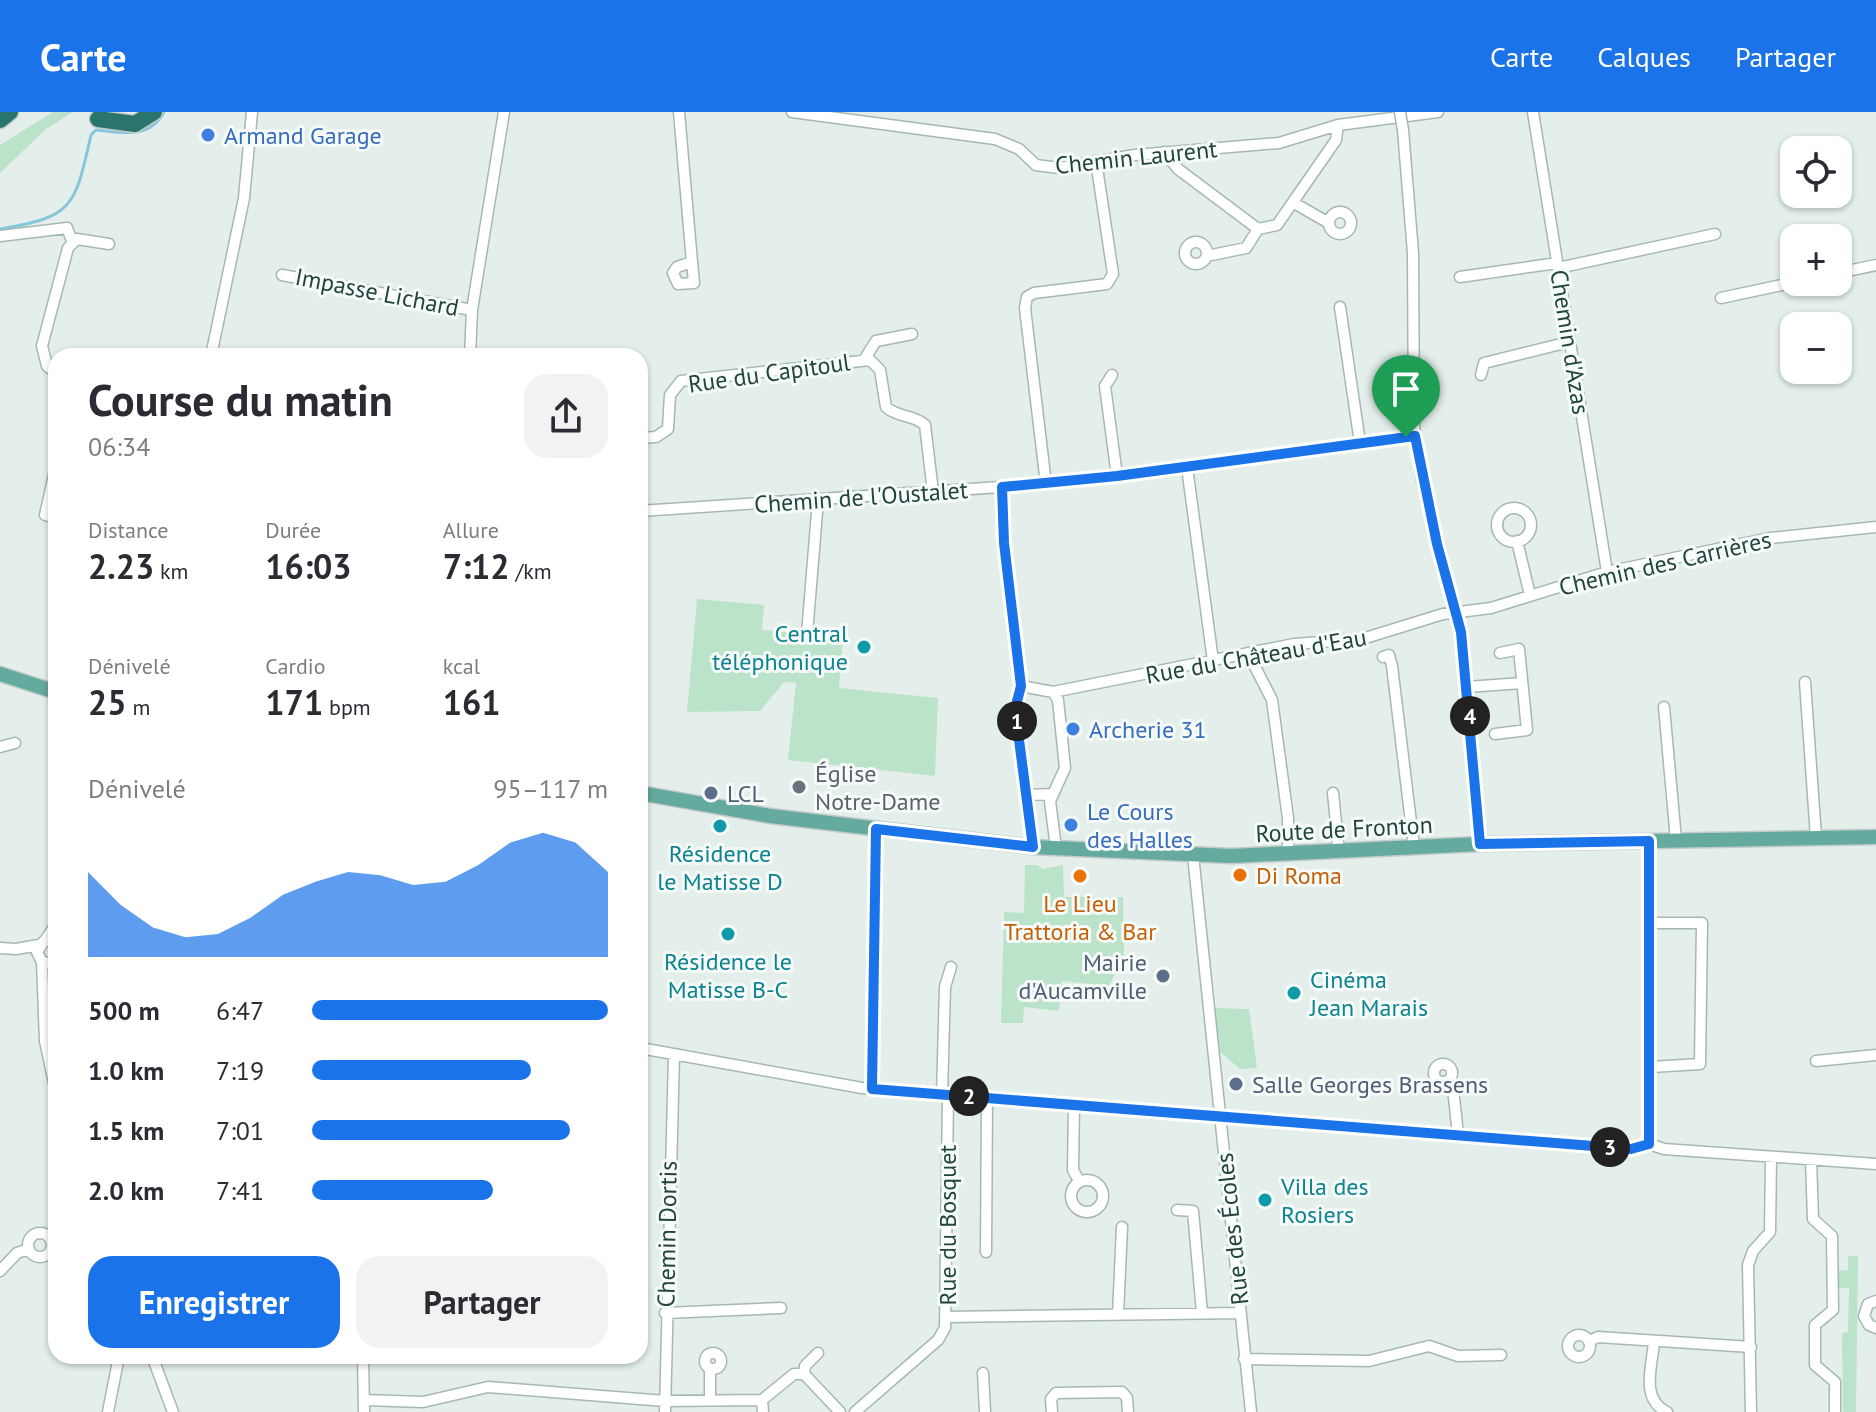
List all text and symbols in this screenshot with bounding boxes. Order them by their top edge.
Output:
text: Carte [40,32,127,81]
text: Carte [1490,38,1553,75]
text: Calques [1597,38,1691,75]
text: Partager [1735,38,1836,75]
place label: Armand Garage [224,120,382,151]
marker: Armand Garage [199,126,217,144]
street label: Chemin Laurent [1053,133,1219,181]
map controls [1780,136,1852,384]
button: locate [1780,136,1852,208]
button: + [1780,224,1852,296]
street label: Impasse Lichard [293,261,461,323]
street label: Chemin d'Azas [1543,267,1597,417]
button: − [1780,312,1852,384]
street label: Rue du Capitoul [686,346,852,400]
pin [1372,355,1440,437]
icon: arrive [1384,367,1428,411]
text: Course du matin [88,371,393,428]
button: share [524,374,608,458]
text: 06:34 [88,430,150,463]
street label: Chemin de l'Oustalet [753,474,969,520]
text: Distance [88,516,169,544]
text: Durée [265,516,321,544]
text: Allure [443,516,499,544]
street label: Chemin des Carrières [1556,524,1774,602]
text: 2.23 [88,544,154,588]
text: 16:03 [265,544,352,588]
text: 7:12 [443,544,510,588]
text: km [154,557,188,585]
text: /km [510,557,552,585]
place label: Central téléphonique [712,618,848,677]
street label: Rue du Château d'Eau [1143,621,1369,691]
marker: Central téléphonique [855,638,873,656]
text: Dénivelé [88,652,171,680]
text: Cardio [265,652,325,680]
text: kcal [443,652,480,680]
text: 25 [88,680,127,724]
text: 171 [265,680,323,724]
text: 161 [443,680,501,724]
text: m [127,693,150,721]
text: bpm [323,693,371,721]
pin: 4 [1450,696,1490,736]
pin: 1 [997,701,1037,741]
text: 4 [1464,702,1476,730]
text: 1 [1011,707,1023,735]
place label: Archerie 31 [1089,714,1207,745]
marker: Archerie 31 [1064,720,1082,738]
place label: Église Notre-Dame [815,758,940,817]
text: Dénivelé [88,772,186,805]
text: 95–117 m [493,772,608,805]
place label: LCL [727,778,764,809]
marker: Église Notre-Dame [790,778,808,796]
marker: LCL [702,784,720,802]
place label: Le Cours des Halles [1087,796,1193,855]
street label: Route de Fronton [1255,809,1433,849]
marker: Le Cours des Halles [1062,816,1080,834]
marker: Résidence le Matisse D [711,817,729,835]
place label: Résidence le Matisse D [657,838,783,897]
place label: Di Roma [1256,860,1342,891]
marker: Di Roma [1231,866,1249,884]
marker: Le Lieu Trattoria & Bar [1071,867,1089,885]
place label: Le Lieu Trattoria & Bar [1004,888,1156,947]
marker: Résidence le Matisse B-C [719,925,737,943]
place label: Résidence le Matisse B-C [664,946,792,1005]
place label: Mairie d'Aucamville [1018,947,1147,1006]
place label: Cinéma Jean Marais [1309,964,1428,1023]
marker: Mairie d'Aucamville [1154,967,1172,985]
marker: Cinéma Jean Marais [1285,984,1303,1002]
text: 500 m [88,994,160,1027]
text: 6:47 [216,994,264,1027]
text: 1.0 km [88,1054,164,1087]
text: 7:19 [216,1054,264,1087]
place label: Salle Georges Brassens [1252,1069,1488,1100]
marker: Salle Georges Brassens [1227,1075,1245,1093]
pin: 2 [949,1076,989,1116]
text: 2 [963,1082,975,1110]
text: 1.5 km [88,1114,164,1147]
text: 7:01 [216,1114,264,1147]
pin: 3 [1590,1127,1630,1167]
text: 3 [1604,1133,1616,1161]
street label: Rue du Bosquet [932,1145,963,1305]
street label: Rue des Écoles [1209,1152,1255,1306]
street label: Chemin Dortis [650,1160,684,1308]
place label: Villa des Rosiers [1280,1171,1369,1230]
text: 2.0 km [88,1174,164,1207]
text: 7:41 [216,1174,264,1207]
marker: Villa des Rosiers [1256,1191,1274,1209]
button: Enregistrer [88,1256,340,1348]
button: Partager [356,1256,608,1348]

